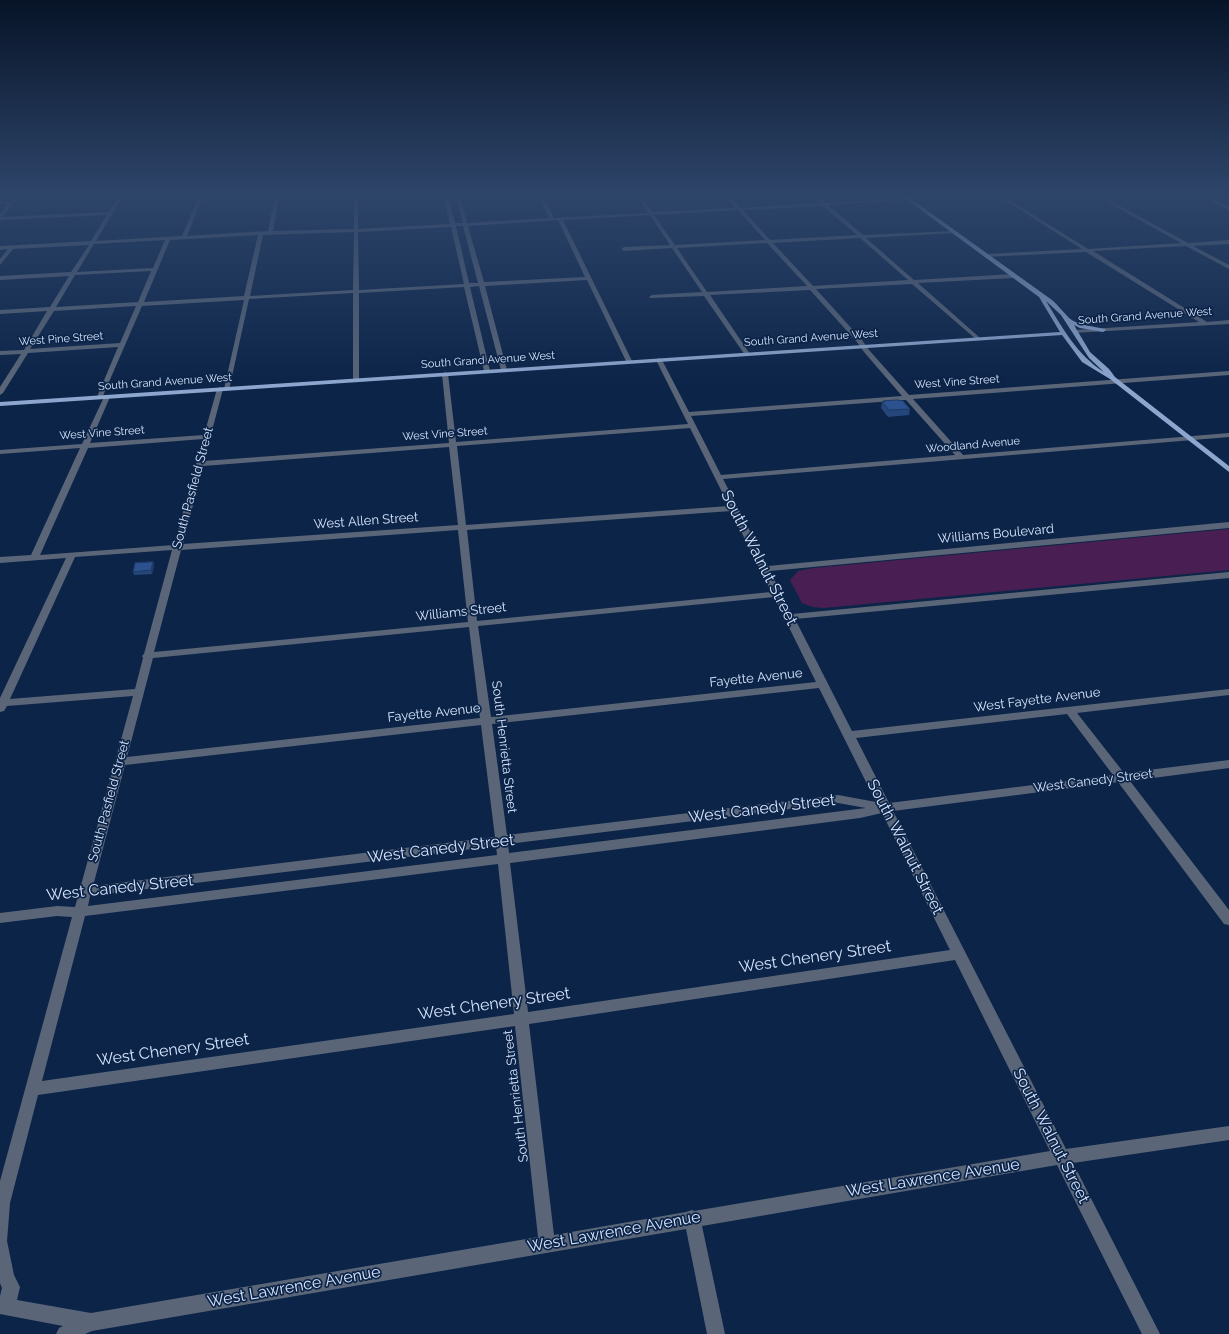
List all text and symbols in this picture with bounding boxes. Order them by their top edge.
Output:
street label: South Grand Avenue West [1078,305,1212,327]
street label: South Grand Avenue West [744,327,878,349]
street label: West Pine Street [18,329,104,349]
street label: South Grand Avenue West [421,349,555,371]
street label: South Grand Avenue West [98,371,232,393]
street label: West Vine Street [914,372,1000,392]
street label: West Vine Street [59,423,145,443]
street label: West Vine Street [402,424,488,444]
street label: South Pasfield Street [169,426,217,550]
street label: Woodland Avenue [925,434,1021,456]
street label: South Walnut Street [717,487,801,629]
street label: West Allen Street [313,510,419,532]
street label: Williams Boulevard [937,521,1055,547]
street label: Williams Street [415,599,507,625]
street label: Fayette Avenue [709,665,803,691]
street label: South Henrietta Street [488,680,520,814]
street label: West Fayette Avenue [973,684,1101,716]
street label: Fayette Avenue [387,700,481,726]
street label: South Pasfield Street [85,739,133,863]
street label: West Canedy Street [1032,766,1154,796]
street label: South Walnut Street [863,776,947,918]
street label: West Canedy Street [688,790,836,828]
street label: West Canedy Street [367,830,515,868]
street label: West Canedy Street [46,871,194,905]
street label: West Chenery Street [738,937,892,977]
street label: West Chenery Street [417,984,571,1024]
street label: South Henrietta Street [500,1029,532,1163]
street label: West Chenery Street [96,1030,250,1070]
street label: South Walnut Street [1009,1065,1093,1207]
street label: West Lawrence Avenue [845,1155,1021,1201]
street label: West Lawrence Avenue [526,1207,702,1257]
street label: West Lawrence Avenue [206,1262,382,1312]

